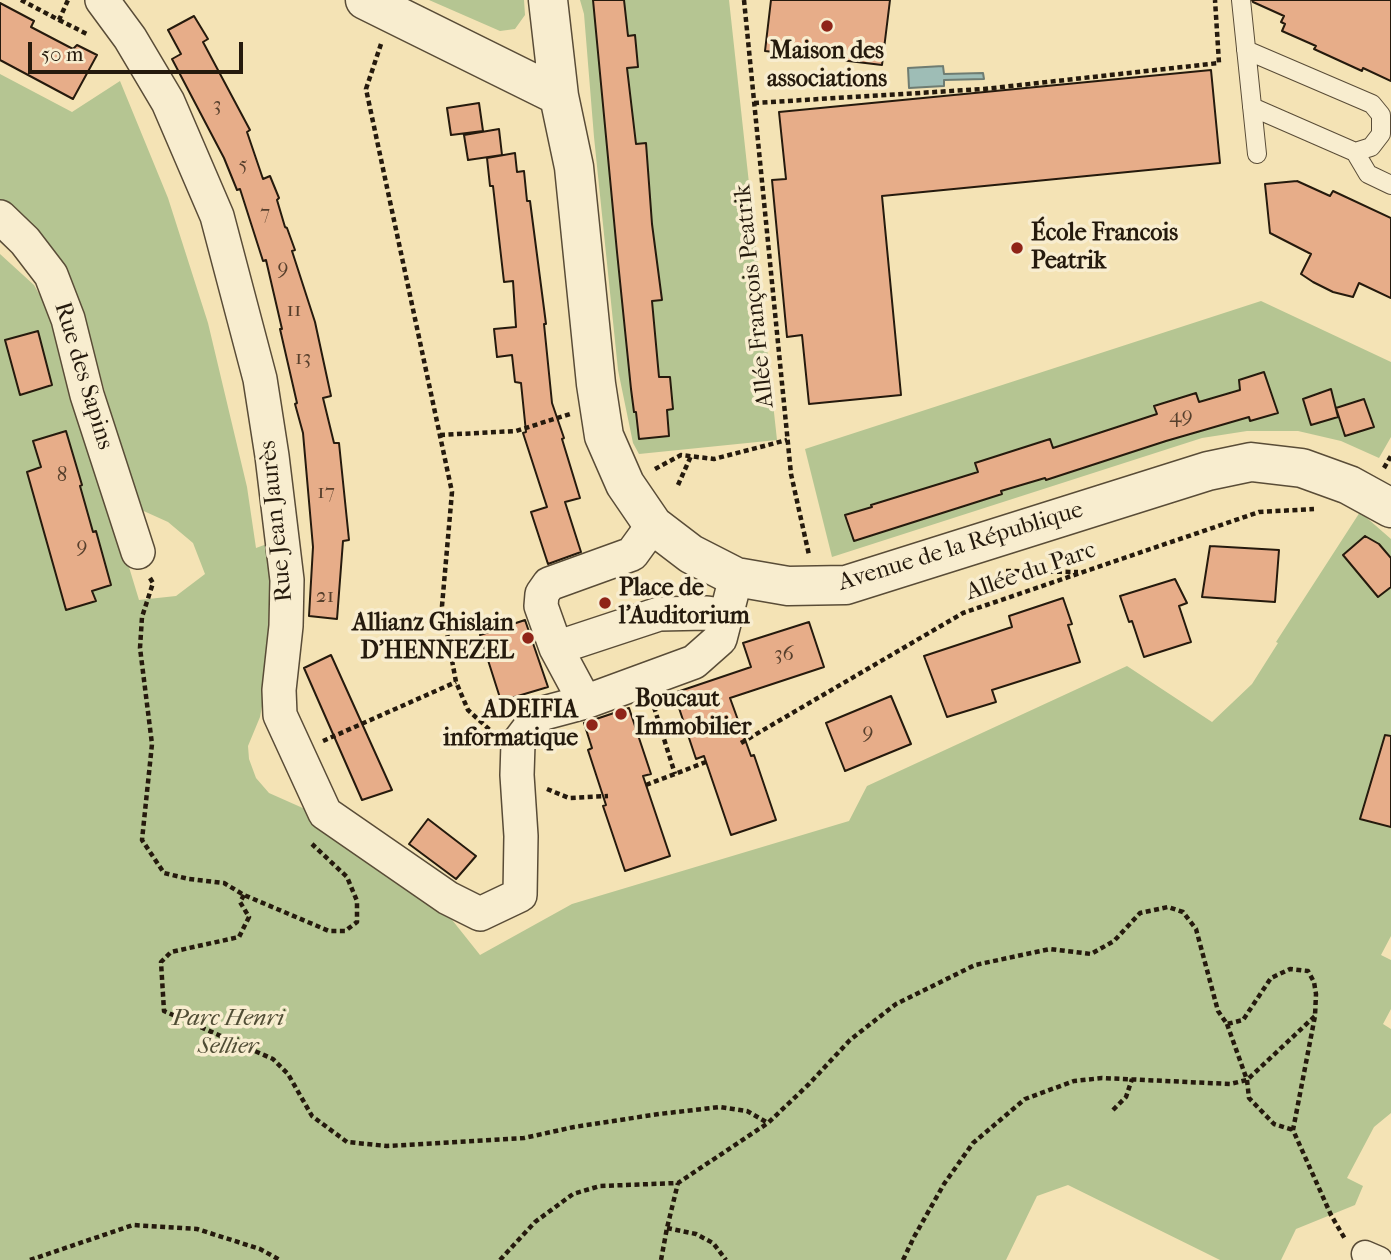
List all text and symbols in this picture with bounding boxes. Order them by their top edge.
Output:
marker: Maison des associations [819,18,835,34]
scale bar [32,28,247,72]
place label: Maison des associations [767,38,887,94]
text: 50 m [41,42,84,66]
house number: 3 [213,93,221,119]
house number: 5 [238,153,248,179]
street label: Allée François Peatrik [729,183,781,409]
house number: 7 [260,201,270,227]
place label: École Francois Peatrik [1031,220,1178,276]
marker: École Francois Peatrik [1009,240,1025,256]
house number: 9 [277,256,289,282]
house number: 11 [287,298,301,324]
street label: Rue des Sapins [47,299,119,453]
house number: 13 [295,346,311,372]
house number: 49 [1169,404,1193,430]
street label: Rue Jean Jaurès [254,439,300,603]
house number: 8 [57,463,67,489]
house number: 17 [317,480,335,506]
street label: Avenue de la République [835,496,1087,598]
house number: 9 [76,534,88,560]
street label: Allée du Parc [962,536,1100,608]
place label: Place de l'Auditorium [619,575,750,631]
house number: 21 [316,584,334,610]
marker: Place de l'Auditorium [597,595,613,611]
place label: Allianz Ghislain D'HENNEZEL [352,610,514,666]
marker: Allianz Ghislain D'HENNEZEL [520,630,536,646]
house number: 36 [774,642,794,668]
place label: Boucaut Immobilier [635,686,751,742]
place label: ADEIFIA informatique [443,697,578,753]
marker: Boucaut Immobilier [613,706,629,722]
marker: ADEIFIA informatique [584,717,600,733]
house number: 9 [862,720,874,746]
park label: Parc Henri Sellier [172,1005,284,1061]

